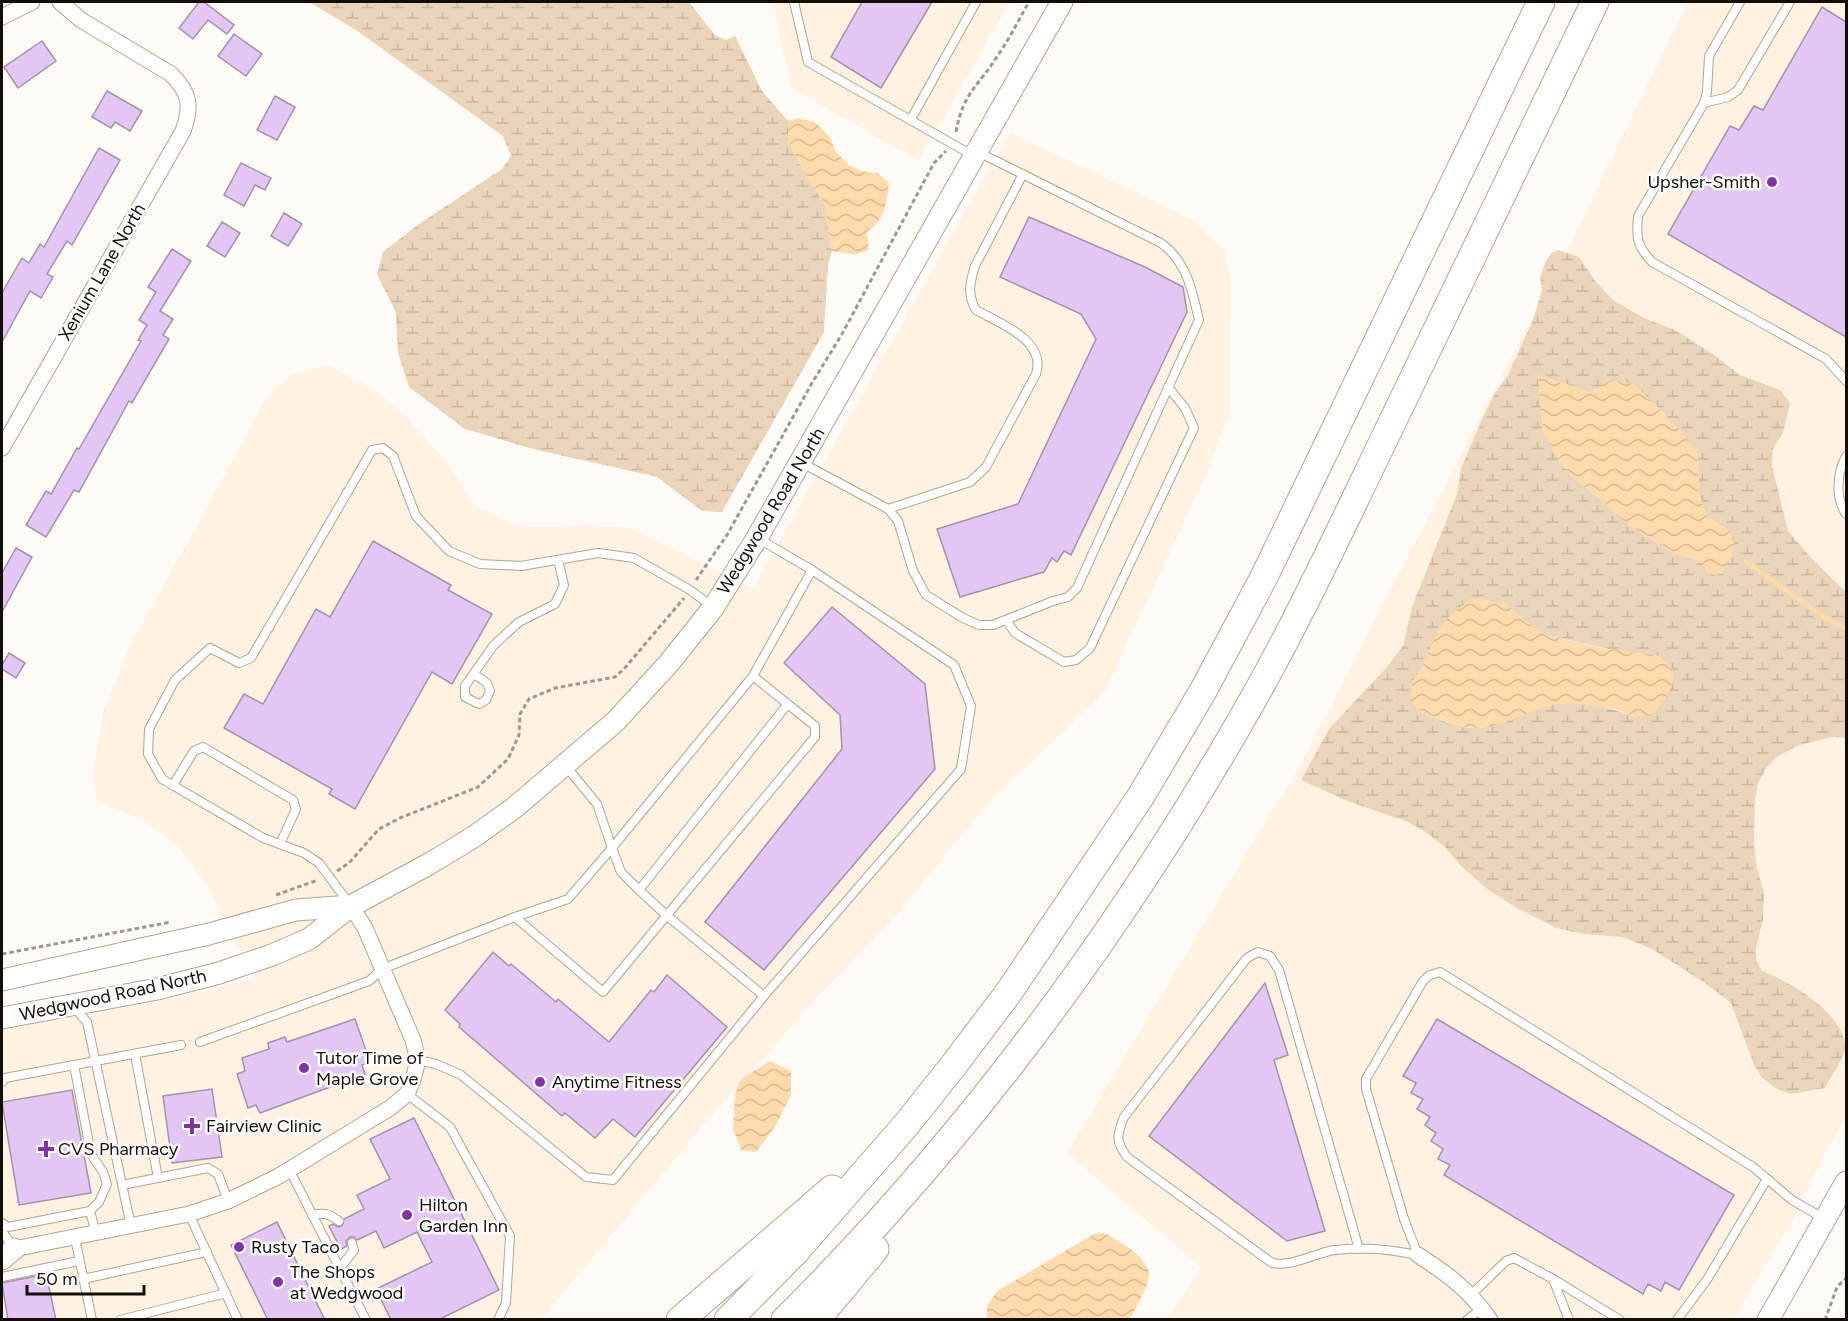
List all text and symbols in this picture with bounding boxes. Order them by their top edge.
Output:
place label: Upsher-Smith [1647,171,1760,193]
marker: Upsher-Smith [1765,175,1779,189]
street label: Xenium Lane North [54,200,150,344]
street label: Wedgwood Road North [713,424,829,598]
street label: Wedgwood Road North [18,964,208,1026]
place label: Tutor Time of Maple Grove [316,1047,424,1090]
marker: Tutor Time of Maple Grove [297,1061,311,1075]
place label: Anytime Fitness [552,1071,682,1093]
marker: Anytime Fitness [533,1075,547,1089]
place label: Fairview Clinic [206,1115,322,1137]
marker: Fairview Clinic [183,1117,201,1135]
place label: CVS Pharmacy [58,1138,179,1160]
marker: CVS Pharmacy [39,1142,53,1156]
place label: Hilton Garden Inn [419,1194,508,1237]
marker: Hilton Garden Inn [400,1208,414,1222]
place label: Rusty Taco [251,1236,340,1258]
marker: Rusty Taco [232,1240,246,1254]
scale bar [27,1258,144,1296]
place label: The Shops at Wedgwood [290,1261,403,1304]
text: 50 m [36,1268,78,1290]
marker: The Shops at Wedgwood [271,1275,285,1289]

